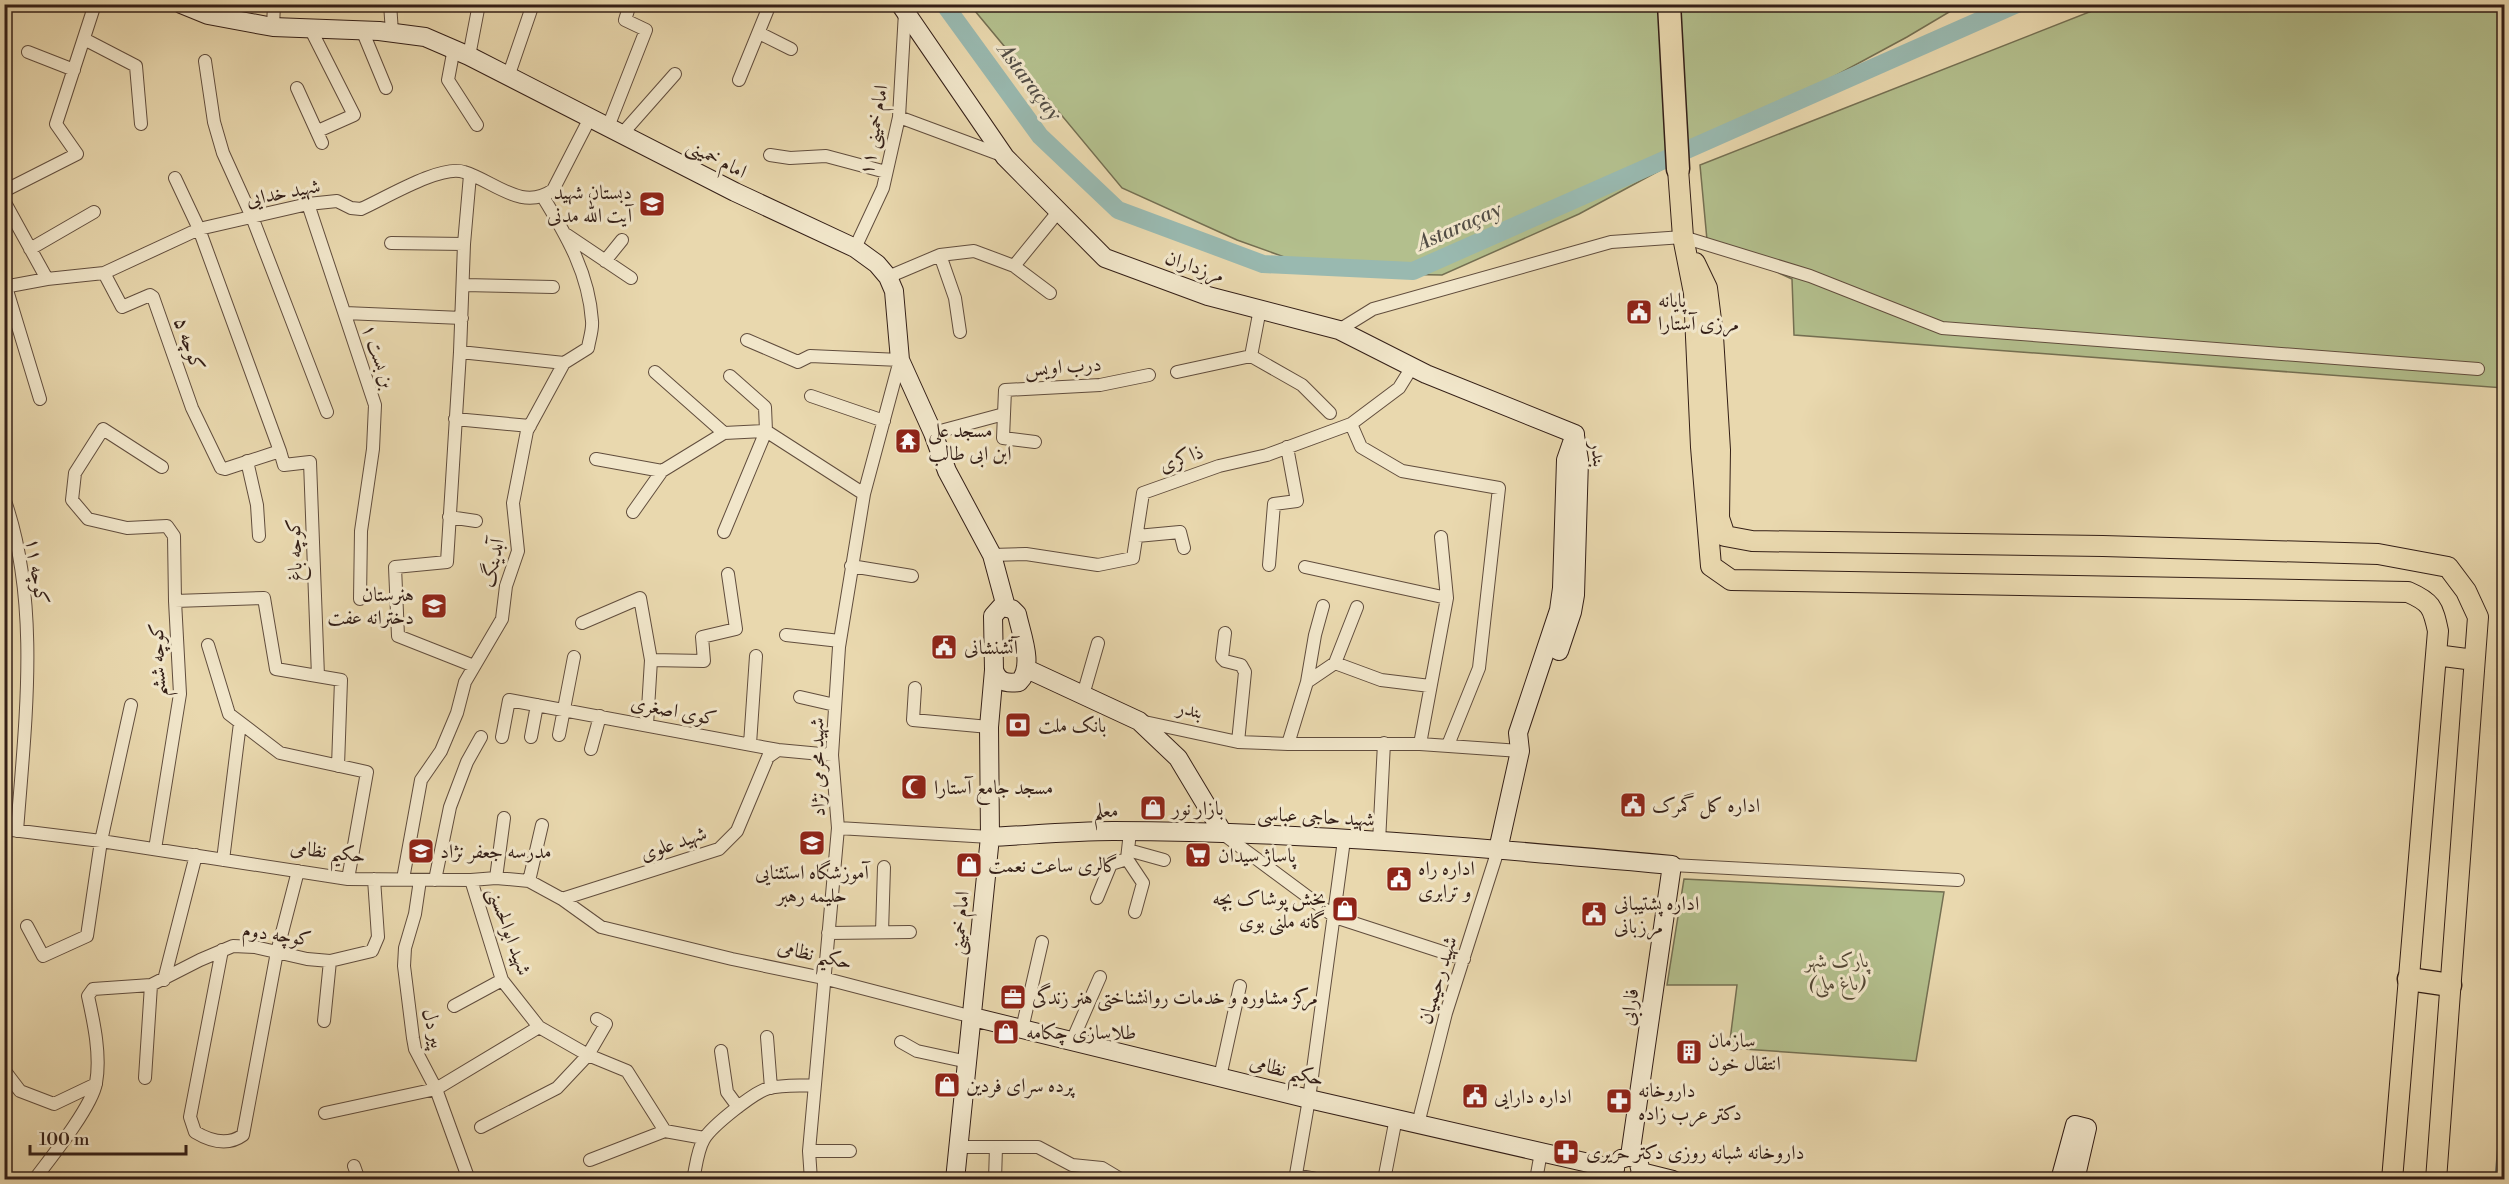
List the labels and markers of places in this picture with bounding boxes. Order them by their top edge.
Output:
place label: دبستان شهید آیت الله مدنی [547,181,635,229]
school or university icon: دبستان شهید آیت الله مدنی [637,189,667,219]
place label: پایانه مرزی آستارا [1658,289,1739,337]
public building icon: پایانه مرزی آستارا [1624,297,1654,327]
place label: مسجد علی ابن ابی طالب [928,419,1012,468]
temple icon: مسجد علی ابن ابی طالب [893,426,923,456]
place label: هنرستان دخترانه عفت [327,583,414,631]
school or university icon: هنرستان دخترانه عفت [419,591,449,621]
public building icon: آتشنشانی [929,632,959,662]
place label: آتشنشانی [964,635,1021,661]
bank icon: بانک ملت [1003,710,1033,740]
place label: بانک ملت [1038,714,1106,739]
mosque icon: مسجد جامع آستارا [899,772,929,802]
place label: مسجد جامع آستارا [934,775,1053,805]
public building icon: اداره کل گمرک [1618,790,1648,820]
place label: اداره کل گمرک [1652,792,1760,819]
shop icon: بازار نور [1138,793,1168,823]
place label: بازار نور [1170,797,1223,822]
school or university icon: آموزشگاه استثنایی حلیمه رهبر [797,828,827,858]
school or university icon: مدرسه جعفر نژاد [406,836,436,866]
place label: مدرسه جعفر نژاد [440,840,551,865]
supermarket icon: پاساژ سیدان [1183,840,1213,870]
place label: پاساژ سیدان [1218,844,1297,870]
shop icon: گالری ساعت نعمت [954,850,984,880]
place label: گالری ساعت نعمت [988,853,1118,879]
place label: اداره راه و ترابری [1418,857,1475,905]
place label: آموزشگاه استثنایی حلیمه رهبر [755,859,872,909]
public building icon: اداره راه و ترابری [1384,864,1414,894]
place label: پخش پوشاک بچه گانه ملنی بوی [1212,887,1326,936]
place label: اداره پشتیبانی مرزبانی [1614,892,1699,940]
shop icon: پخش پوشاک بچه گانه ملنی بوی [1330,894,1360,924]
public building icon: اداره پشتیبانی مرزبانی [1579,899,1609,929]
office icon: مرکز مشاوره و خدمات روانشناختی هنر زندگی [998,982,1028,1012]
place label: مرکز مشاوره و خدمات روانشناختی هنر زندگی [1032,982,1318,1012]
shop icon: طلاسازی چکامه [991,1017,1021,1047]
place label: طلاسازی چکامه [1026,1021,1136,1046]
place label: سازمان انتقال خون [1708,1029,1781,1077]
building icon: سازمان انتقال خون [1674,1037,1704,1067]
shop icon: پرده سرای فردین [932,1070,962,1100]
place label: پرده سرای فردین [966,1074,1076,1099]
place label: داروخانه دکتر عرب زاده [1638,1079,1742,1127]
public building icon: اداره دارایی [1460,1081,1490,1111]
place label: اداره دارایی [1494,1085,1572,1110]
pharmacy icon: داروخانه دکتر عرب زاده [1604,1086,1634,1116]
pharmacy icon: داروخانه شبانه روزی دکتر حریری [1551,1137,1581,1167]
place label: داروخانه شبانه روزی دکتر حریری [1586,1141,1805,1166]

